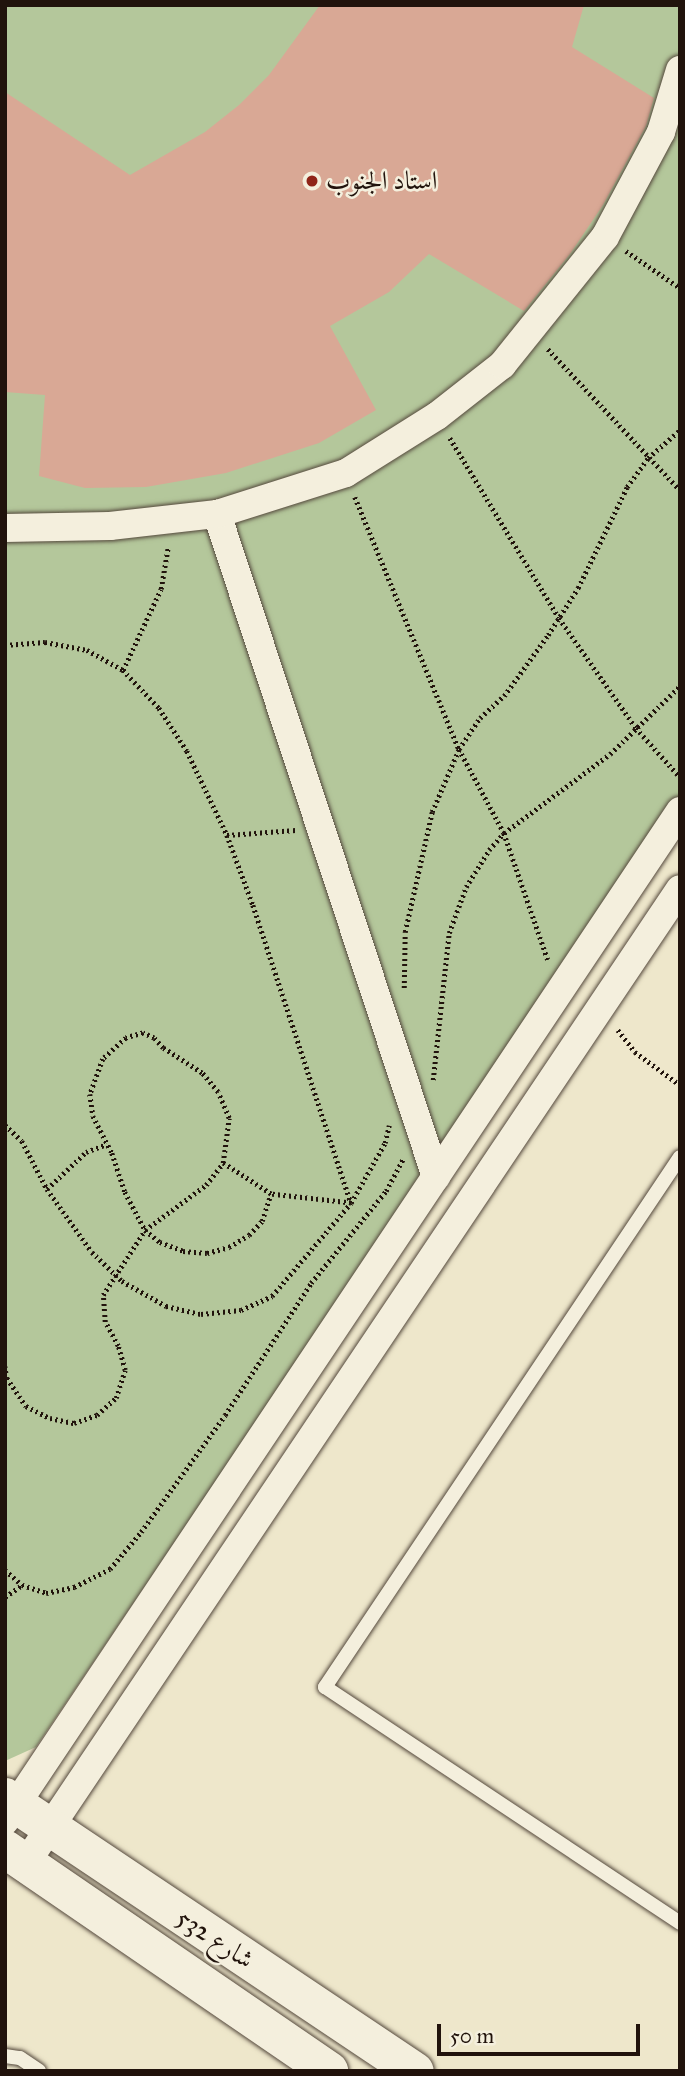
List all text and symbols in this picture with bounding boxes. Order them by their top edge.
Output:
place label: استاد الجنوب [326,165,437,197]
marker: استاد الجنوب [304,173,320,189]
street label: شارع 532 [170,1902,260,1976]
scale bar [440,2010,643,2054]
text: 50 m [450,2023,494,2049]

